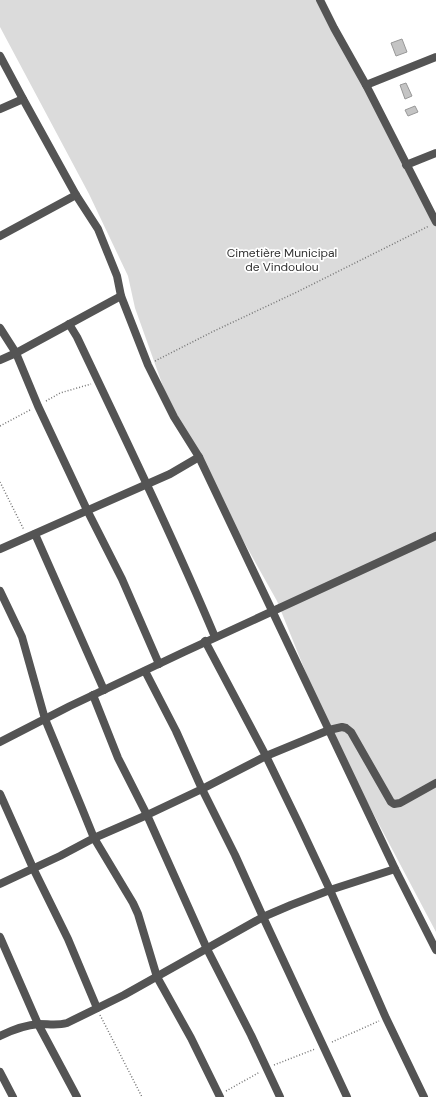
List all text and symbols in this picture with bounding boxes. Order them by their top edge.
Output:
park label: Cimetière Municipal de Vindoulou [227,245,337,275]

